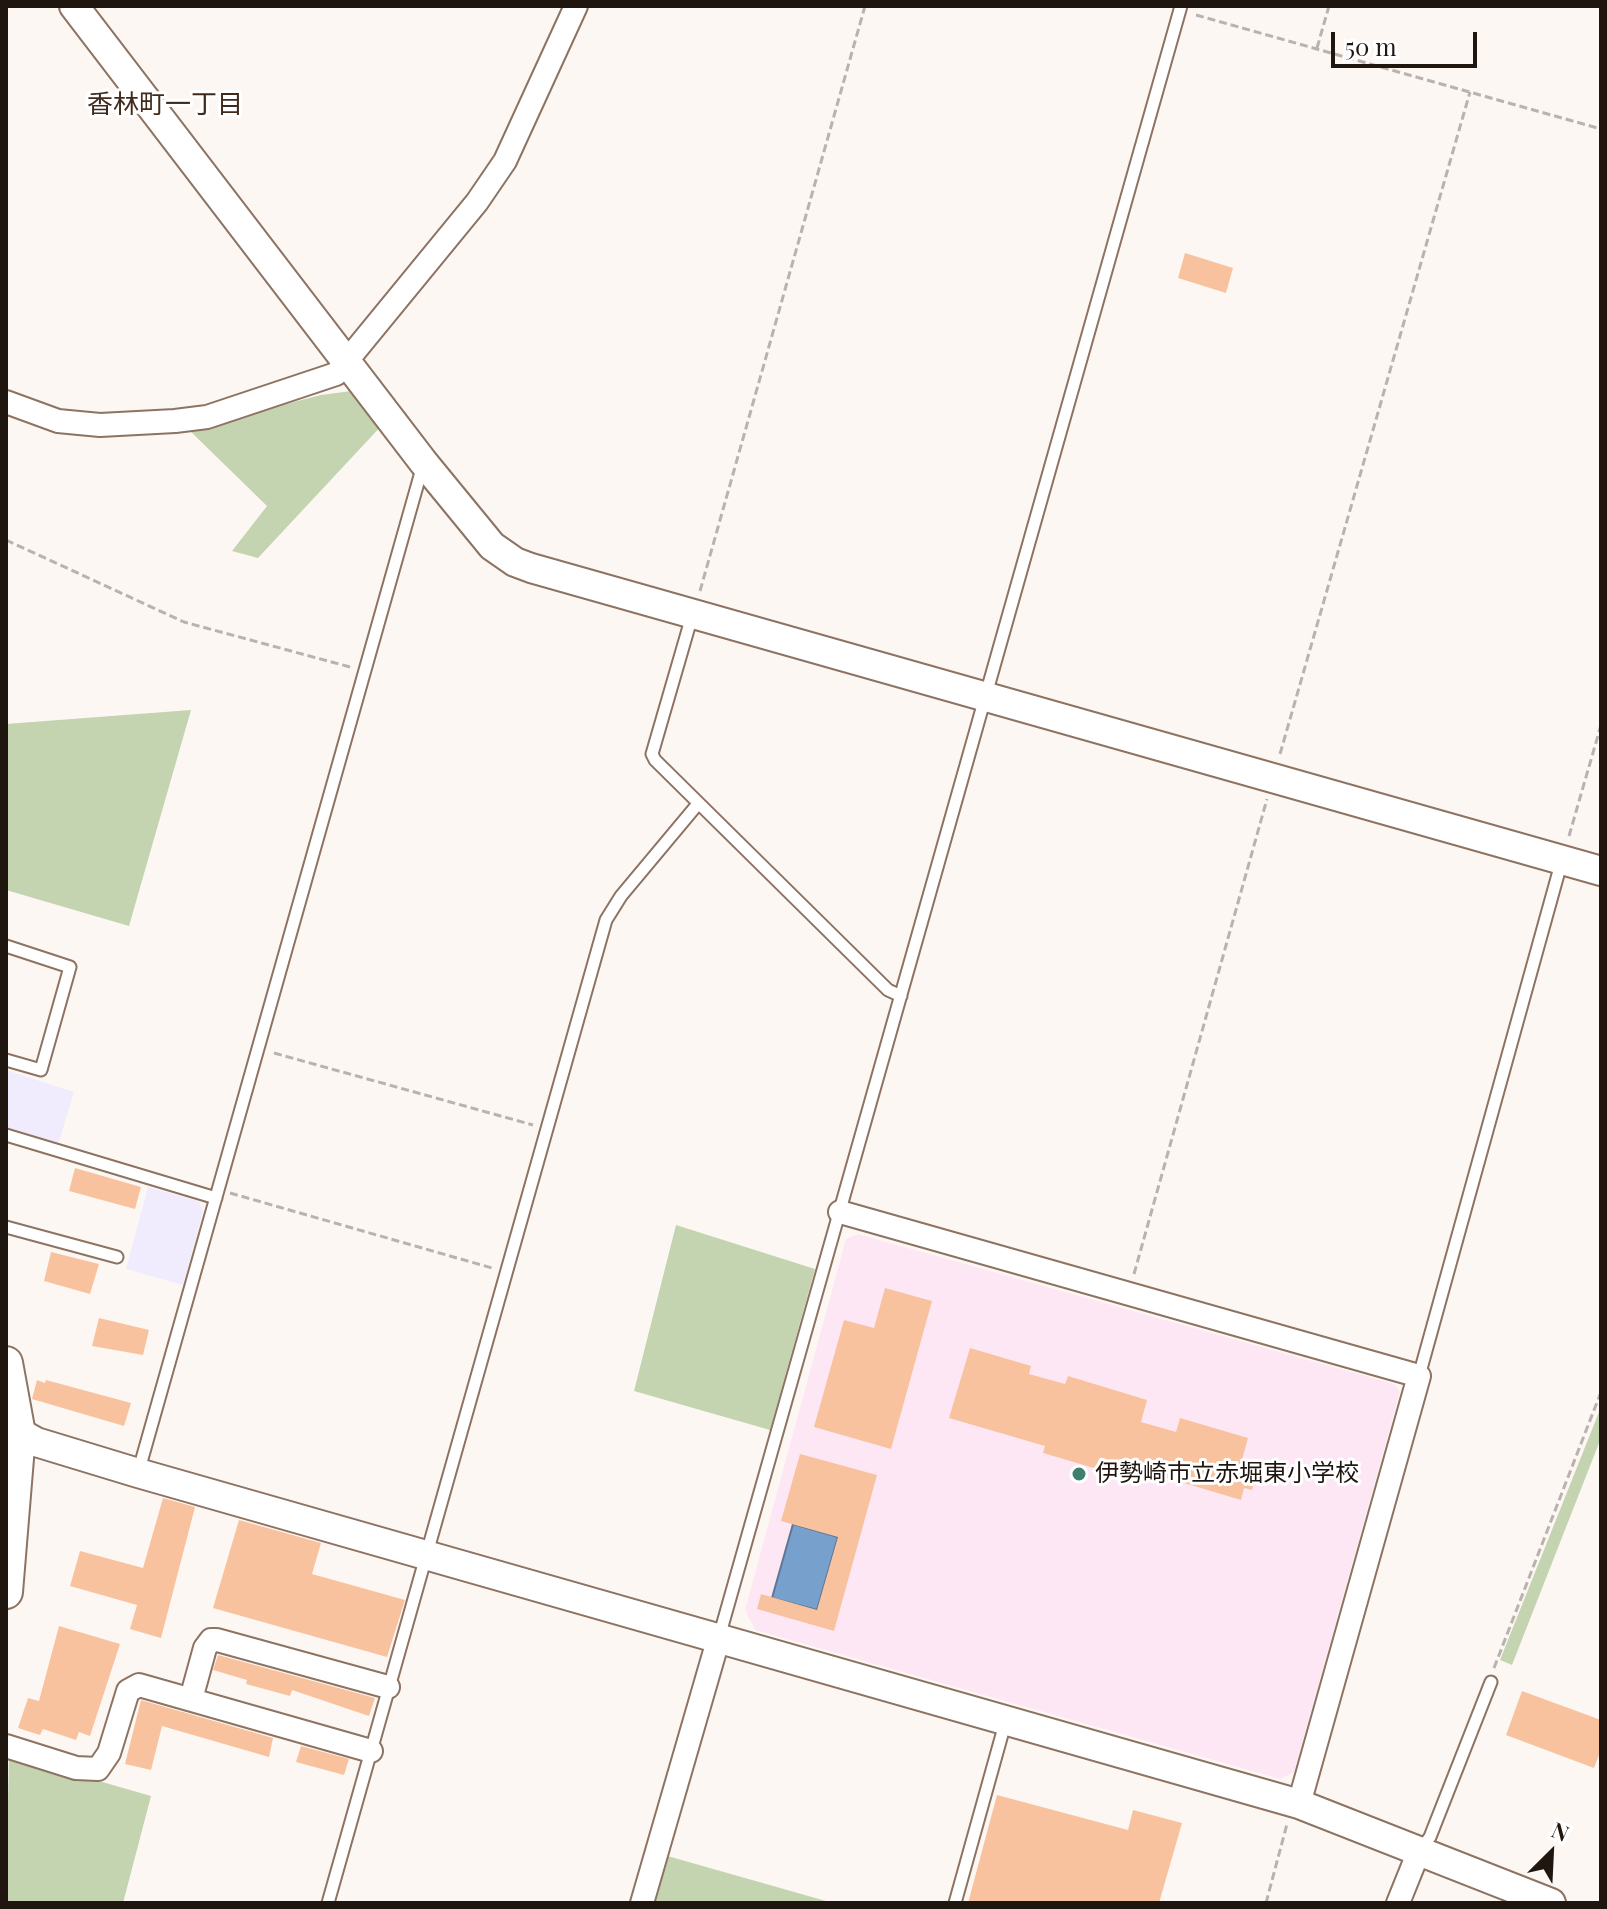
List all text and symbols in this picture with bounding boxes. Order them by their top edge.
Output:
scale bar [1335,16,1481,66]
text: 50 m [1345,30,1397,62]
district label: 香林町一丁目 [87,89,243,121]
place label: 伊勢崎市立赤堀東小学校 [1095,1460,1359,1488]
marker: 伊勢崎市立赤堀東小学校 [1070,1465,1088,1483]
north arrow [1511,1813,1591,1893]
text: N [1547,1814,1574,1848]

